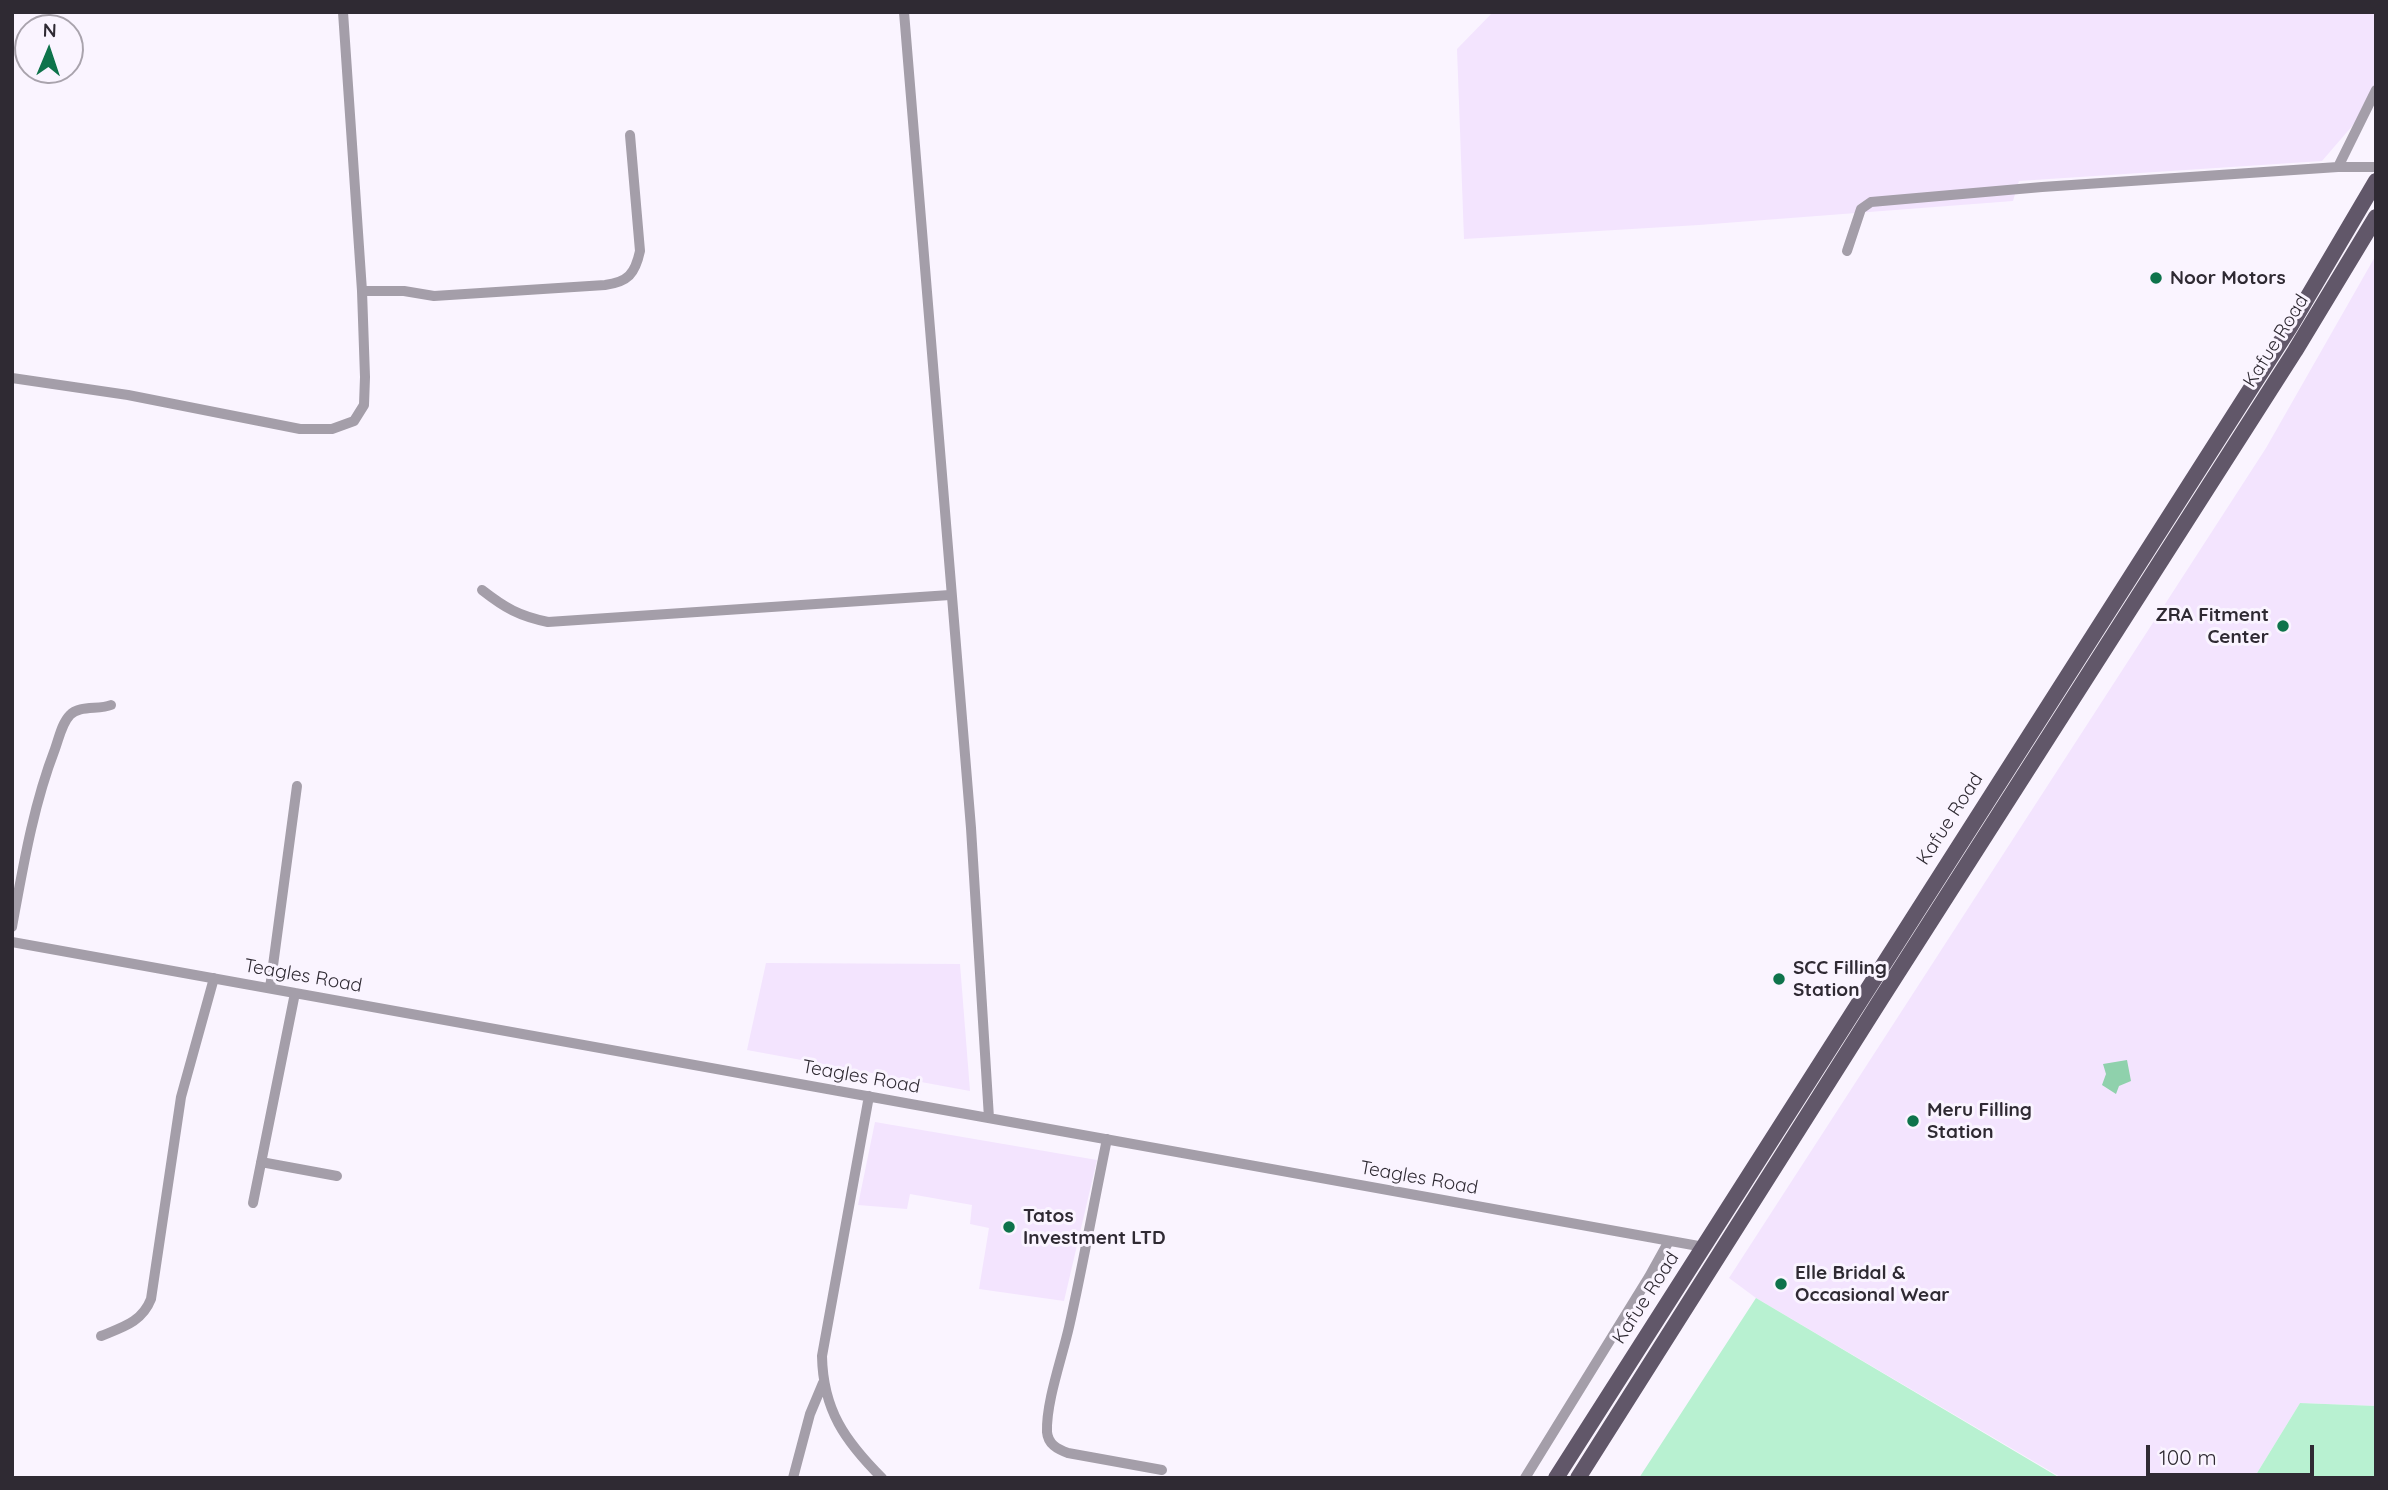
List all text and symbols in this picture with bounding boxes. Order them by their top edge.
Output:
north arrow [14,14,84,84]
text: N [42,18,57,42]
place label: Noor Motors [2170,267,2286,289]
marker: Noor Motors [2148,270,2164,286]
street label: Kafue Road [2238,290,2314,392]
place label: ZRA Fitment Center [2155,604,2269,648]
marker: ZRA Fitment Center [2275,618,2291,634]
street label: Kafue Road [1912,769,1988,869]
street label: Teagles Road [242,954,364,998]
place label: SCC Filling Station [1793,957,1887,1001]
marker: SCC Filling Station [1771,971,1787,987]
street label: Teagles Road [800,1055,922,1099]
place label: Meru Filling Station [1927,1099,2032,1143]
marker: Meru Filling Station [1905,1113,1921,1129]
street label: Teagles Road [1358,1156,1480,1200]
place label: Tatos Investment LTD [1023,1205,1166,1249]
marker: Tatos Investment LTD [1001,1219,1017,1235]
street label: Kafue Road [1608,1248,1684,1348]
place label: Elle Bridal & Occasional Wear [1795,1262,1950,1306]
marker: Elle Bridal & Occasional Wear [1773,1276,1789,1292]
scale bar [2150,1430,2318,1474]
text: 100 m [2159,1444,2217,1470]

